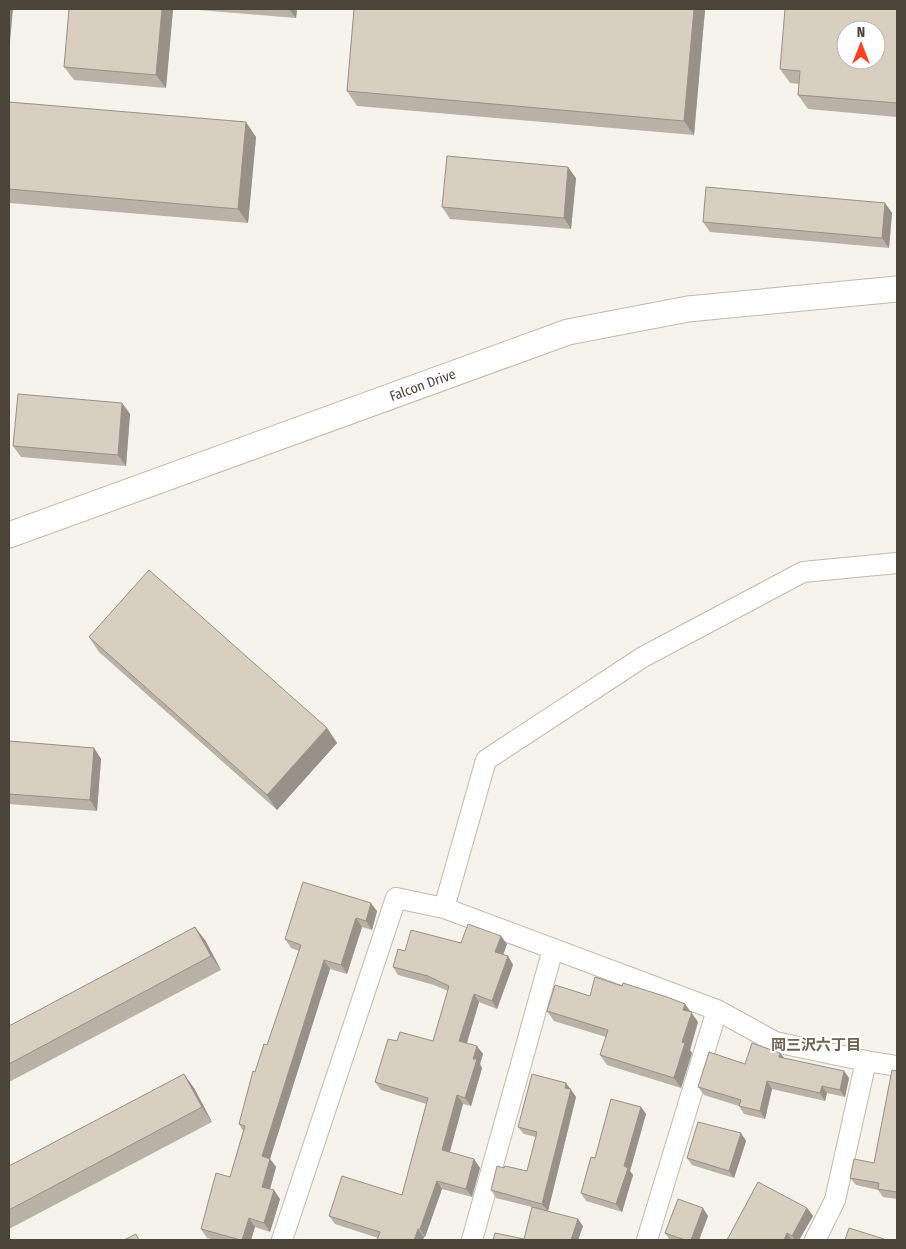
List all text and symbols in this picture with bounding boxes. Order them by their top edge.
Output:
north arrow [836,20,886,70]
text: N [857,24,865,41]
street label: Falcon Drive [387,365,458,405]
district label: 岡三沢六丁目 [771,1036,861,1054]

